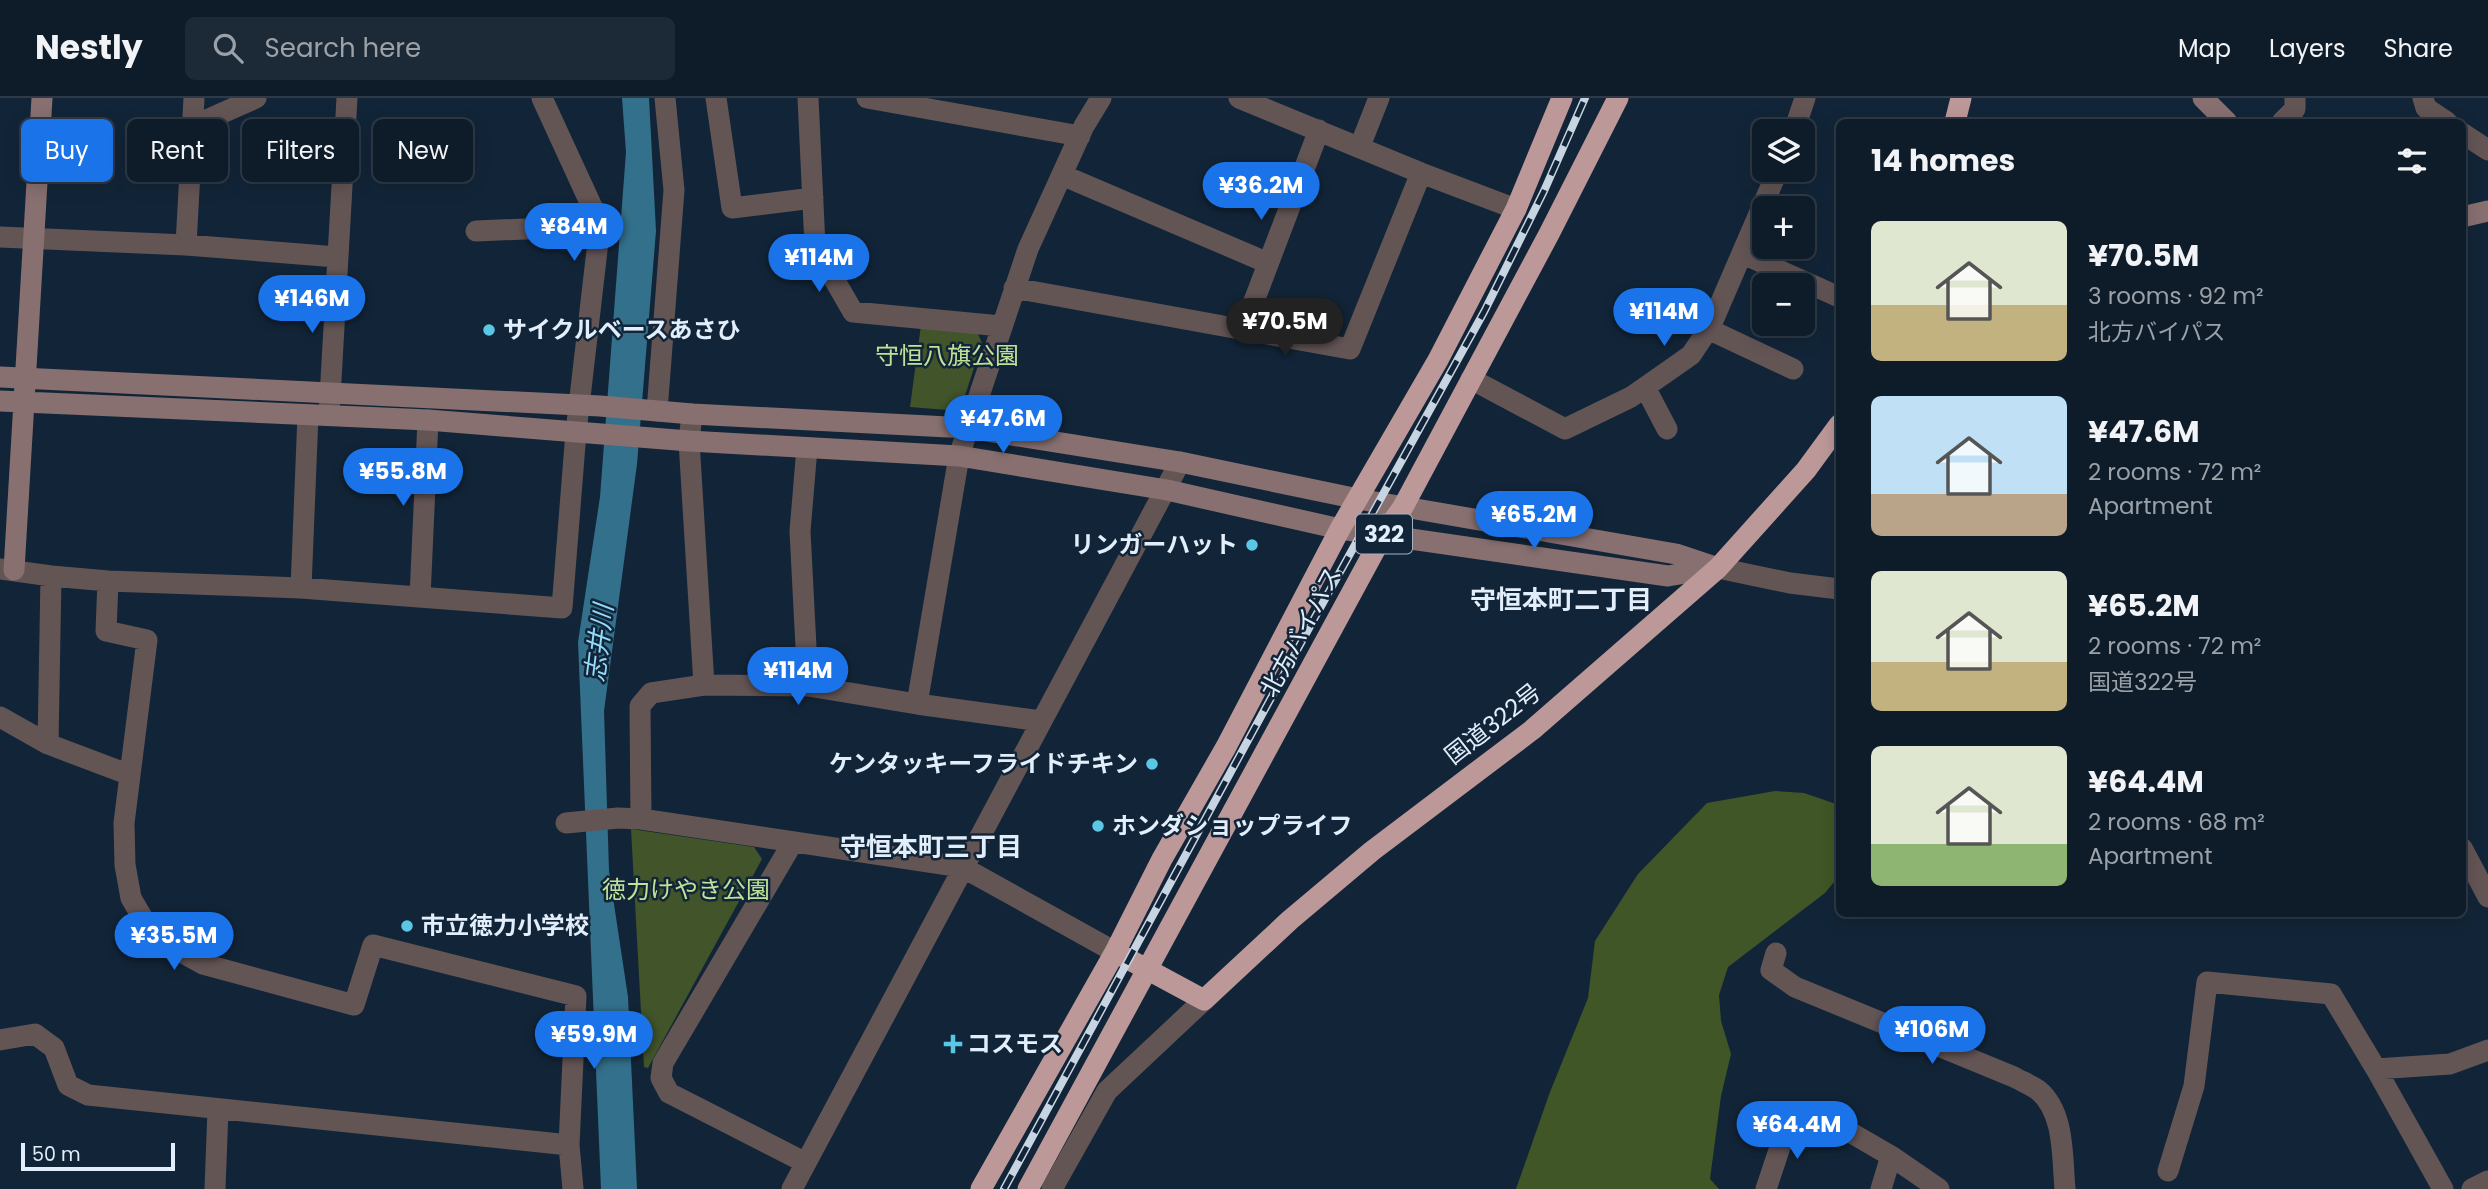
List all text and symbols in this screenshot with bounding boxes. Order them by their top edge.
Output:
search box [185,17,675,80]
text: Nestly [35,24,143,71]
icon: search [209,29,247,67]
text: Search here [265,30,421,66]
text: Map [2178,32,2231,65]
text: Layers [2269,32,2345,65]
text: Share [2383,32,2453,65]
chip: Buy [21,119,113,182]
chip: Rent [127,119,228,182]
chip: Filters [242,119,359,182]
chip: New [373,119,473,182]
map controls [1752,119,1815,336]
button: layers [1752,119,1815,182]
text: 14 homes [1871,139,2015,182]
icon: filters [2393,142,2431,180]
pin: ¥36.2M [1204,162,1318,222]
text: ¥36.2M [1219,169,1303,201]
button: + [1752,196,1815,259]
pin: ¥84M [533,204,615,263]
text: ¥84M [540,210,608,242]
pin: ¥114M [770,234,868,294]
text: ¥70.5M [2088,234,2199,277]
text: ¥114M [784,241,854,273]
icon: home [1927,249,2011,333]
button: − [1752,273,1815,336]
pin: ¥146M [263,275,361,335]
text: 3 rooms · 92 m² [2088,280,2264,312]
text: ¥146M [274,282,350,314]
pin: ¥114M [1615,288,1713,348]
text: ¥114M [1629,295,1699,327]
pin: ¥70.5M [1228,299,1342,358]
text: ¥70.5M [1242,305,1328,337]
place label: サイクルベースあさひ [503,313,741,346]
text: 北方バイパス [2088,316,2226,348]
marker: サイクルベースあさひ [481,322,497,338]
park label: 守恒八旗公園 [875,339,1019,372]
pin: ¥47.6M [946,396,1060,455]
text: ¥47.6M [960,402,1046,434]
text: ¥47.6M [2088,410,2200,453]
icon: home [1927,424,2011,508]
pin: ¥55.8M [346,448,460,508]
text: ¥55.8M [359,455,447,487]
text: 2 rooms · 72 m² [2088,456,2261,488]
text: Apartment [2088,490,2213,522]
pin: ¥65.2M [1477,491,1591,551]
text: ¥65.2M [1491,498,1577,530]
road number: 322 [1356,514,1412,554]
place label: リンガーハット [1070,528,1238,561]
marker: リンガーハット [1244,537,1260,553]
street label: 北方バイパス [1252,561,1349,703]
district label: 守恒本町二丁目 [1470,582,1652,618]
text: ¥65.2M [2088,584,2200,627]
water label: 志井川 [576,599,622,684]
icon: home [1927,599,2011,683]
text: 2 rooms · 72 m² [2088,630,2261,662]
pin: ¥114M [749,648,847,707]
text: ¥114M [763,654,833,686]
text: 国道322号 [2088,666,2197,698]
street label: 国道322号 [1438,676,1548,772]
place label: ケンタッキーフライドチキン [829,747,1138,780]
marker: ケンタッキーフライドチキン [1144,756,1160,772]
text: ¥64.4M [2088,760,2204,803]
icon: home [1927,774,2011,858]
text: 2 rooms · 68 m² [2088,806,2265,838]
place label: ホンダショップライフ [1112,809,1352,842]
marker: ホンダショップライフ [1090,818,1106,834]
district label: 守恒本町三丁目 [840,829,1022,865]
text: Apartment [2088,840,2213,872]
park label: 徳力けやき公園 [602,873,770,906]
place label: 市立徳力小学校 [421,909,589,942]
pin: ¥35.5M [117,912,231,972]
marker: 市立徳力小学校 [399,918,415,934]
text: ¥35.5M [131,919,217,951]
pin: ¥106M [1883,1006,1981,1066]
pin: ¥59.9M [537,1012,651,1071]
text: ¥106M [1895,1013,1969,1045]
text: ¥59.9M [551,1018,637,1050]
place label: コスモス [967,1027,1063,1060]
marker: コスモス [945,1036,961,1052]
pin: ¥64.4M [1740,1102,1854,1161]
text: ¥64.4M [1753,1108,1841,1140]
scale bar [21,1140,175,1172]
text: 50 m [32,1141,81,1168]

